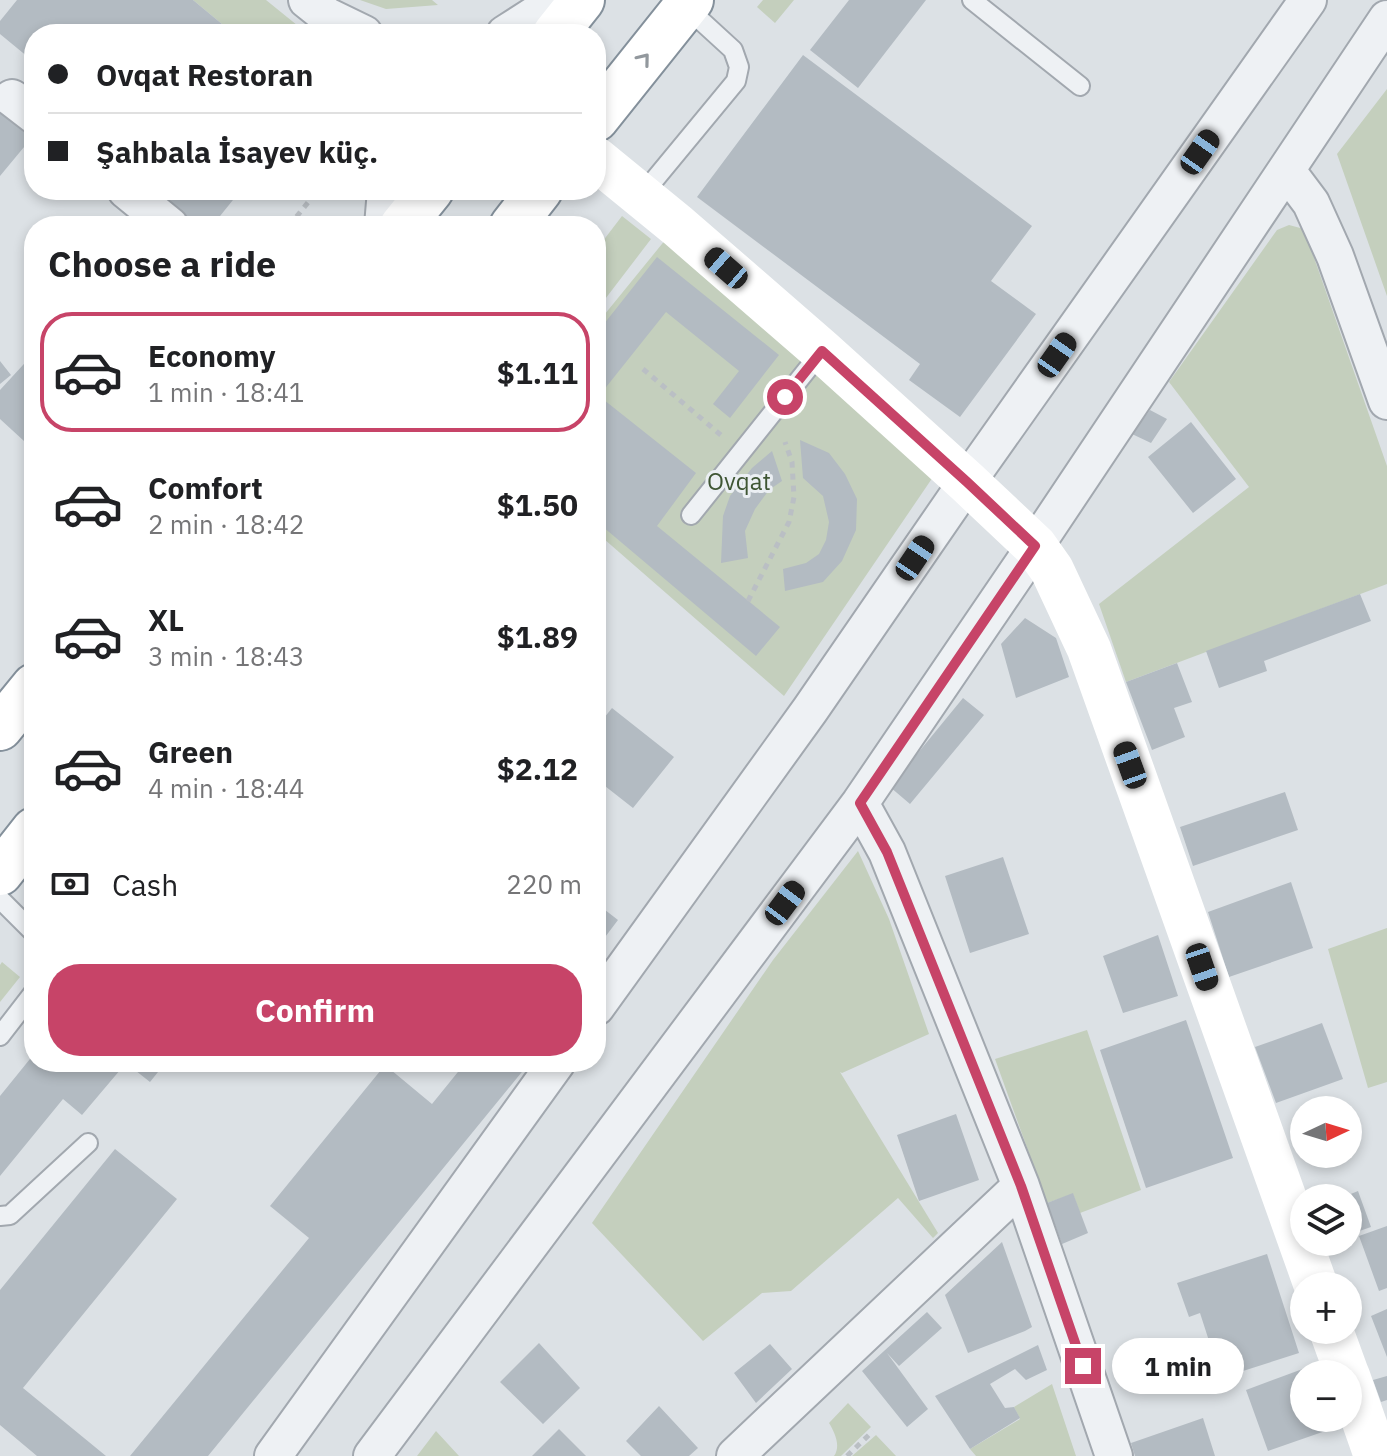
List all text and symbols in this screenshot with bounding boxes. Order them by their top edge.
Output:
one-way arrow [634,53,648,68]
text: Ovqat Restoran [96,55,313,94]
car [1176,125,1224,179]
text: Şahbala İsayev küç. [96,132,378,171]
text: Choose a ride [48,240,276,287]
car [700,243,752,293]
car [1033,328,1081,382]
icon: car [52,336,124,408]
text: Economy [148,336,276,375]
text: $1.11 [497,353,578,392]
text: 1 min · 18:41 [148,375,304,409]
route start [767,379,803,415]
park label: Ovqat [707,465,771,497]
icon: car [52,468,124,540]
text: Comfort [148,468,263,507]
text: $1.50 [497,485,578,524]
text: 2 min · 18:42 [148,507,304,541]
car [892,531,938,585]
icon: car [52,600,124,672]
text: XL [148,600,184,639]
text: $1.89 [497,617,578,656]
text: 3 min · 18:43 [148,639,304,673]
icon: car [52,732,124,804]
text: Green [148,732,233,771]
car [1111,738,1149,792]
text: $2.12 [497,749,578,788]
text: 4 min · 18:44 [148,771,304,805]
icon: cash [48,862,92,906]
text: Cash [112,865,178,904]
text: 220 m [506,867,582,901]
car [761,877,809,929]
car [1183,940,1221,994]
button: Confirm [48,964,582,1056]
north arrow [1290,1096,1362,1168]
map controls [1290,1096,1362,1432]
button: layers [1290,1184,1362,1256]
button: + [1290,1272,1362,1344]
callout: 1 min [1111,1338,1243,1394]
route end [1065,1348,1101,1384]
text: 1 min [1144,1349,1212,1383]
button: − [1290,1360,1362,1432]

